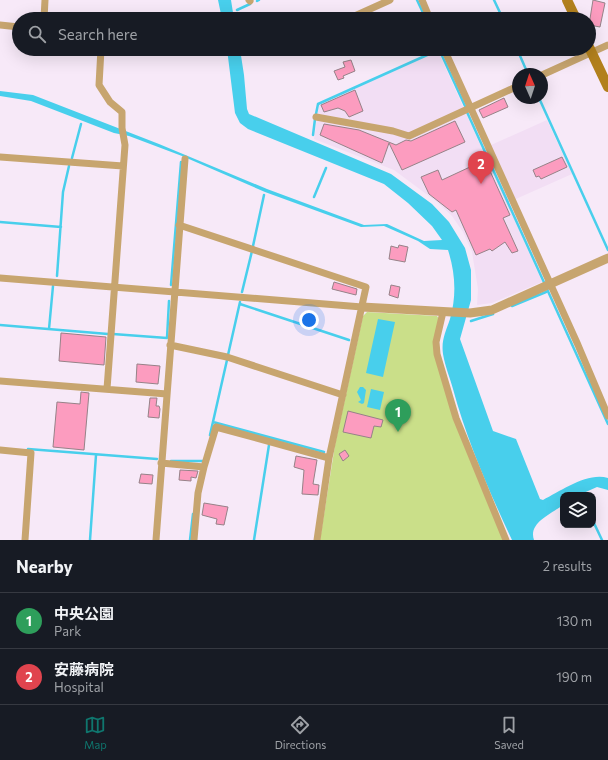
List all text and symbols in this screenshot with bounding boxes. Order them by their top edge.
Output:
search box [12,12,596,56]
icon: search [26,23,48,45]
text: Search here [58,25,137,43]
north arrow [512,68,548,104]
pin: 2 [468,151,494,184]
your location [299,310,319,330]
pin: 1 [385,399,411,432]
map controls [560,492,596,528]
button: layers [560,492,596,528]
text: Nearby [16,556,73,577]
text: 2 results [543,558,592,574]
text: 中央公園 [54,604,114,622]
text: 1 [26,613,32,629]
text: 130 m [557,613,592,629]
text: Park [54,623,81,639]
text: 安藤病院 [54,660,114,678]
text: 2 [25,669,33,685]
text: 190 m [556,669,592,685]
text: Hospital [54,679,104,695]
tab: Map [84,714,107,751]
tab: Directions [275,714,326,751]
tab: Saved [494,714,524,751]

